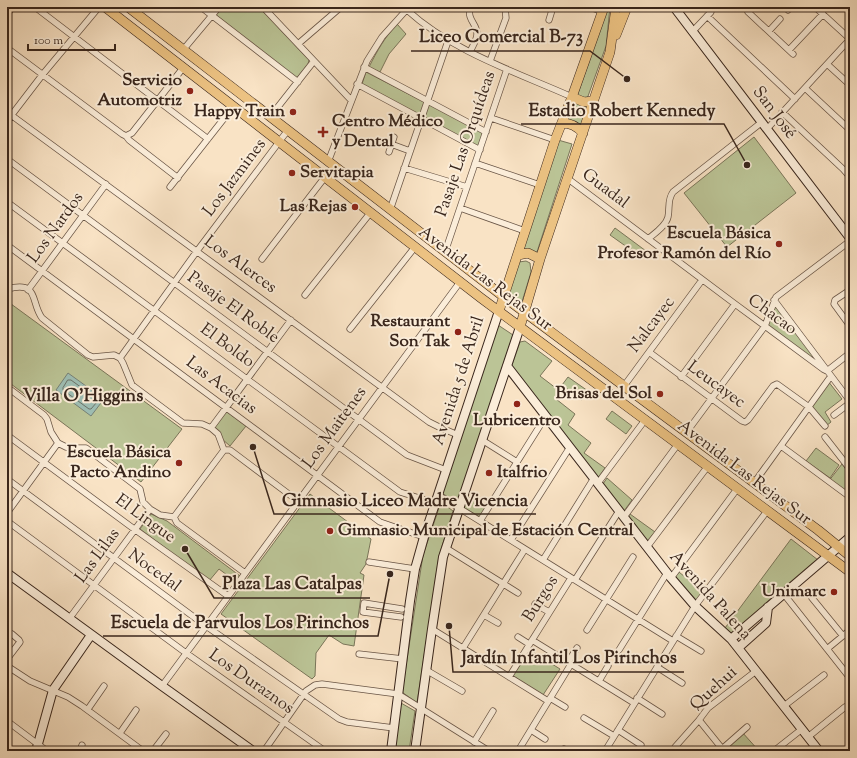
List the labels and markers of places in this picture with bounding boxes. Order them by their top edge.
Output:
callout: Liceo Comercial B-73 [411,21,590,51]
place label: Servicio Automotriz [97,69,183,113]
marker: Servicio Automotriz [185,86,195,96]
callout: Estadio Robert Kennedy [521,94,724,124]
place label: Happy Train [194,100,286,124]
marker: Happy Train [288,107,298,117]
place label: Centro Médico y Dental [332,110,443,154]
marker: Centro Médico y Dental [317,126,329,138]
place label: Servitapia [300,161,374,185]
marker: Servitapia [287,168,297,178]
place label: Las Rejas [280,195,347,219]
marker: Las Rejas [350,202,360,212]
place label: Escuela Básica Profesor Ramón del Río [598,222,771,266]
marker: Escuela Básica Profesor Ramón del Río [774,239,784,249]
place label: Restaurant Son Tak [371,310,451,354]
marker: Restaurant Son Tak [453,327,463,337]
place label: Brisas del Sol [556,382,652,406]
marker: Brisas del Sol [655,389,665,399]
marker: Lubricentro [512,399,522,409]
place label: Lubricentro [473,409,561,433]
place label: Escuela Básica Pacto Andino [67,441,171,485]
marker: Escuela Básica Pacto Andino [174,458,184,468]
place label: Italfrio [497,461,547,485]
marker: Italfrio [484,468,494,478]
callout: Gimnasio Liceo Madre Vicencia [274,484,536,514]
place label: Gimnasio Municipal de Estación Central [338,519,634,543]
marker: Gimnasio Municipal de Estación Central [325,526,335,536]
callout: Plaza Las Catalpas [214,568,370,598]
place label: Unimarc [762,580,826,604]
marker: Unimarc [829,587,839,597]
callout: Escuela de Parvulos Los Pirinchos [103,606,378,636]
callout: Jardín Infantil Los Pirinchos [453,642,684,672]

